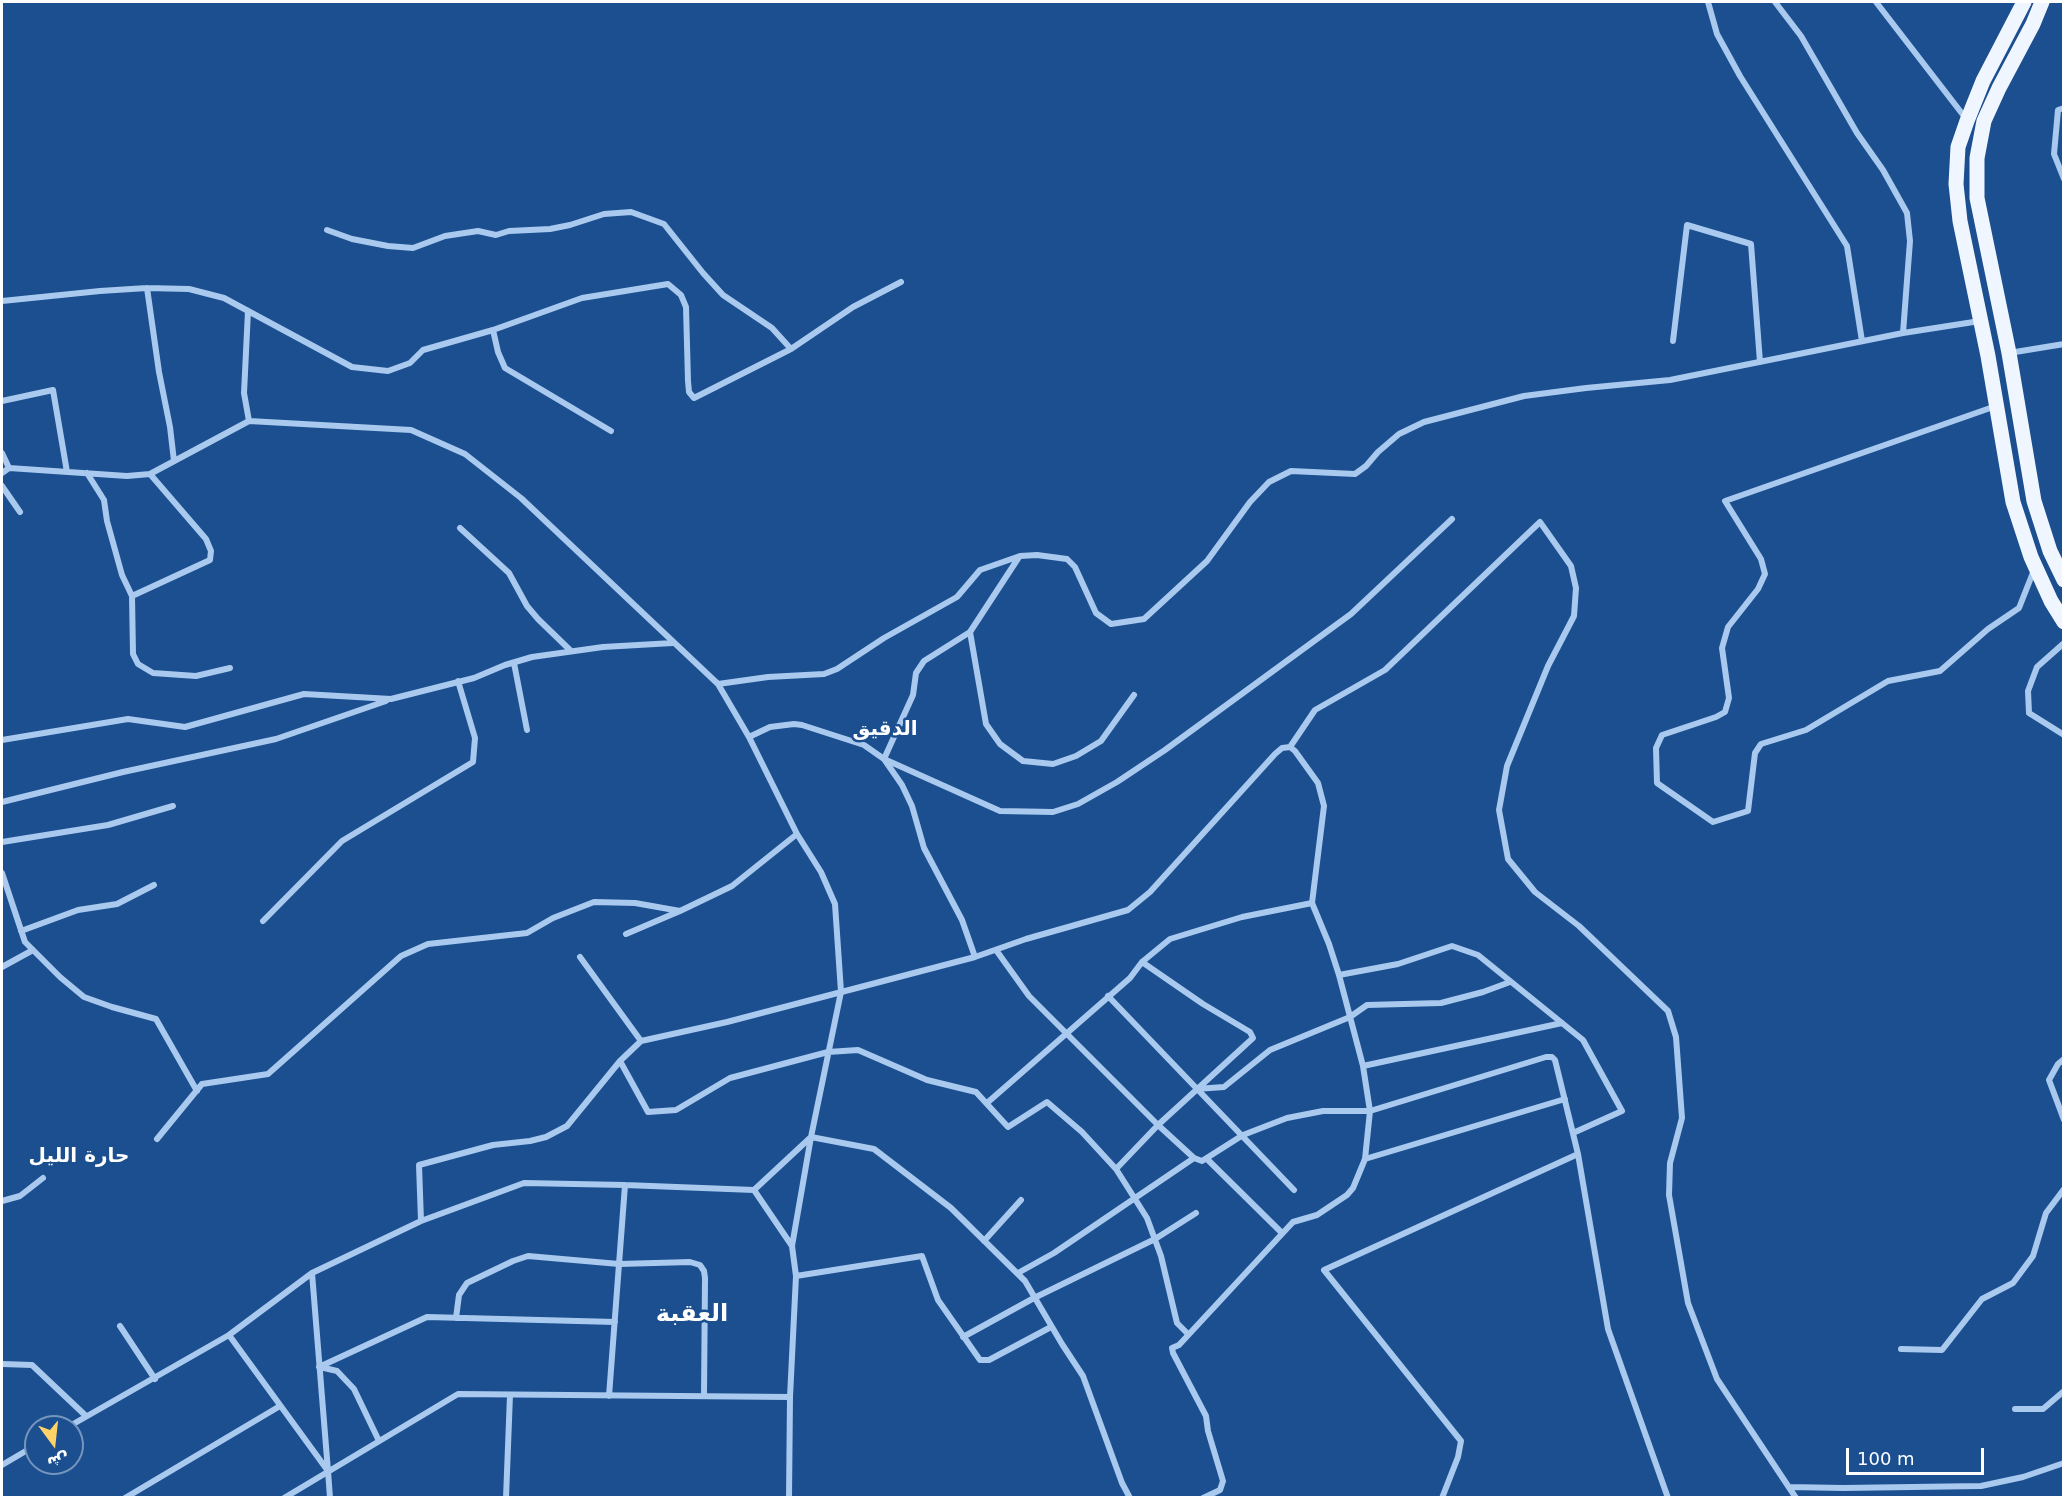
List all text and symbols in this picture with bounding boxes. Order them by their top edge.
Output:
district label: الدقيق [852,718,918,742]
district label: حارة الليل [29,1145,129,1169]
district label: العقبة [656,1301,728,1329]
north arrow [24,1415,84,1475]
scale bar [1849,1436,1987,1474]
text: 100 m [1857,1448,1915,1469]
text: ش [45,1449,71,1473]

